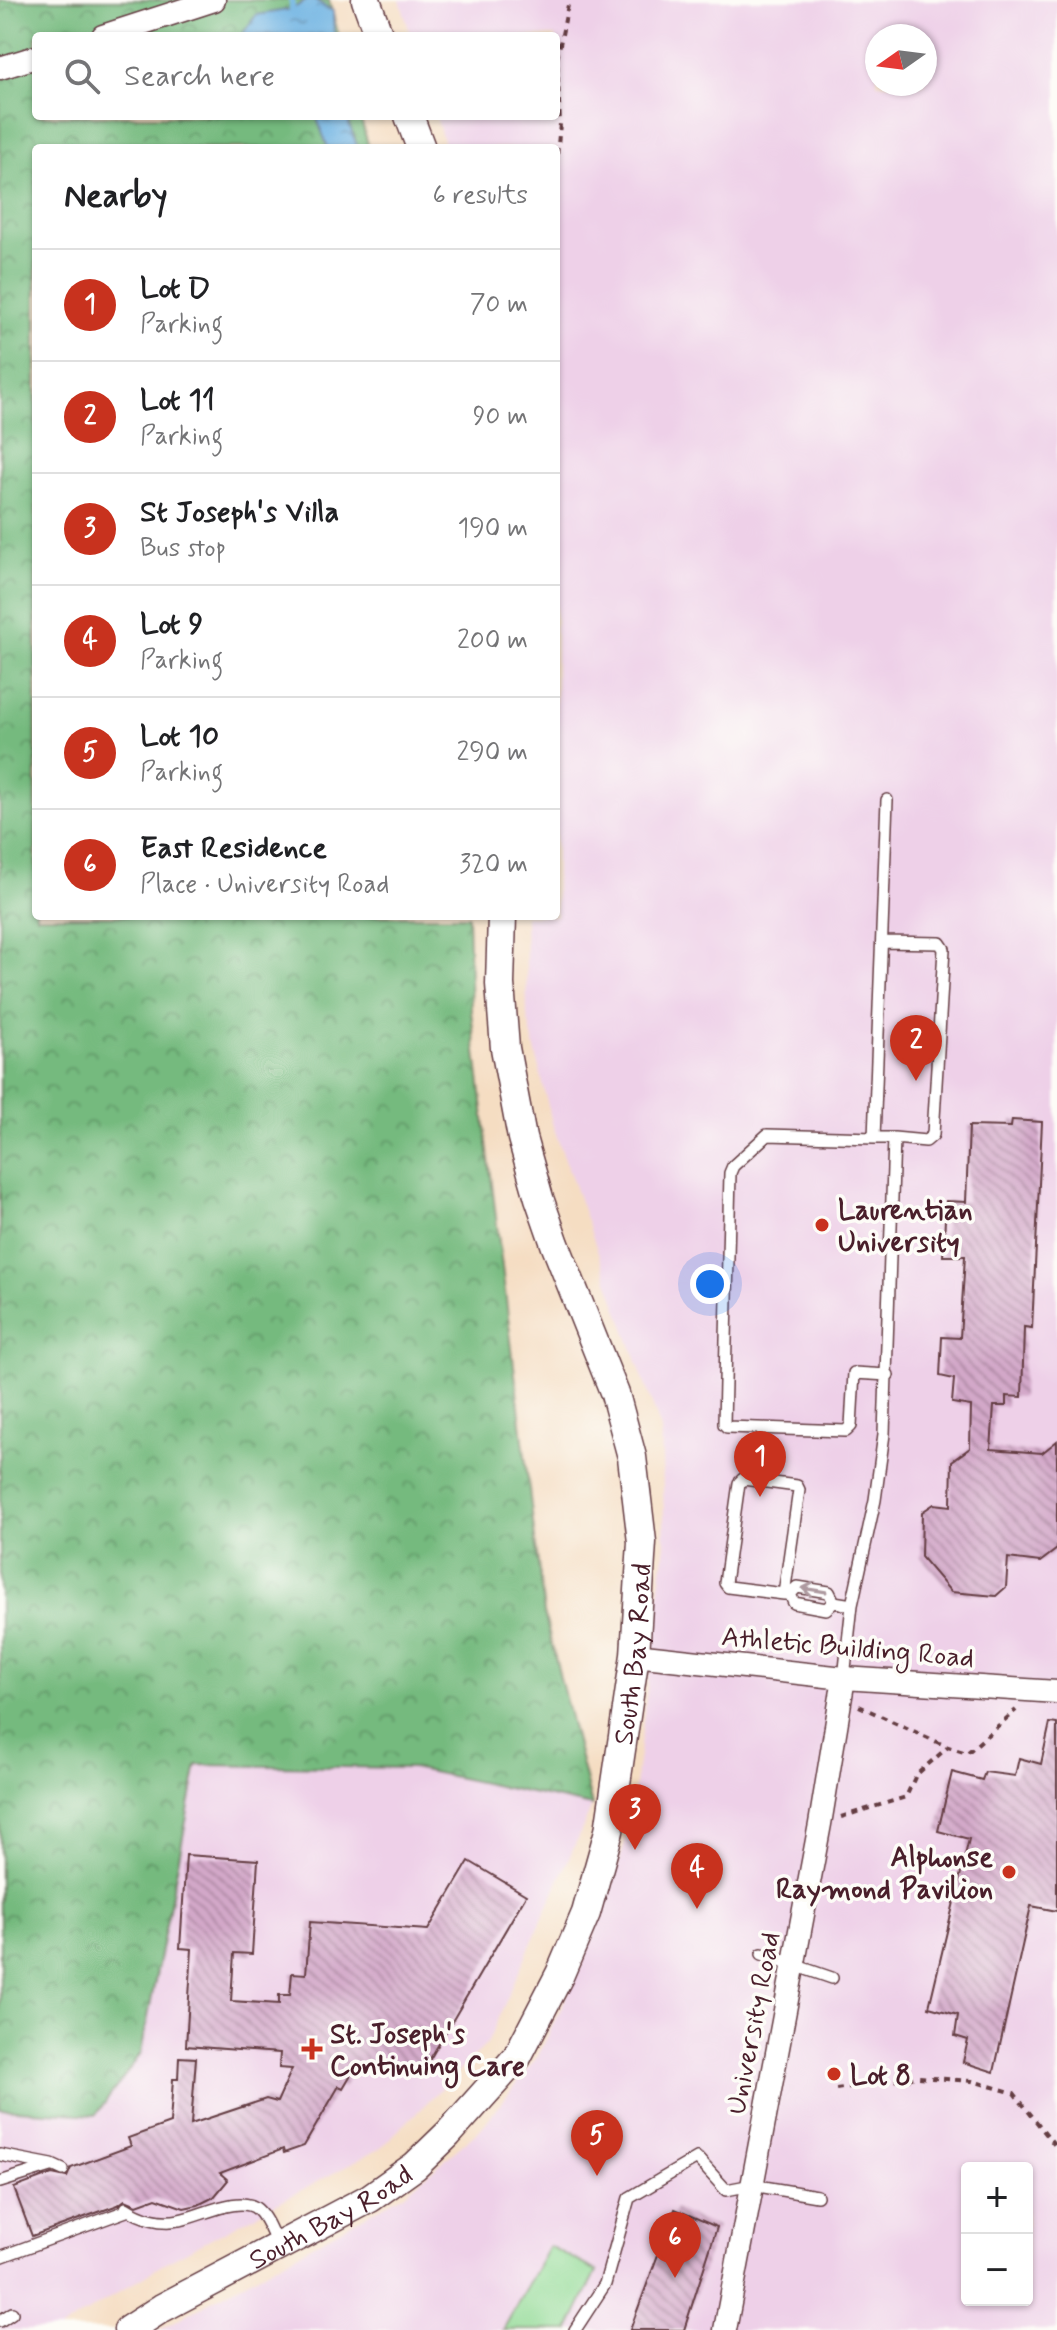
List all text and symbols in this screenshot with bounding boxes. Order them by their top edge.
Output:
north arrow [865,24,937,96]
search box [32,32,560,120]
icon: search [60,54,104,98]
text: Search here [124,57,275,96]
text: Nearby [64,174,168,219]
text: 6 results [433,179,528,213]
text: Lot D [140,269,210,308]
text: 1 [84,288,96,322]
text: 70 m [470,288,528,322]
text: Parking [140,308,223,342]
text: Lot 11 [140,381,215,420]
text: 2 [84,400,96,434]
text: 90 m [473,400,528,434]
text: Parking [140,420,223,454]
text: St Joseph's Villa [140,493,339,532]
text: 3 [84,512,96,546]
text: 190 m [458,512,528,546]
text: Bus stop [140,532,226,566]
text: Lot 9 [140,605,203,644]
text: 4 [82,624,98,658]
text: 200 m [457,624,528,658]
text: Parking [140,644,223,678]
text: Lot 10 [140,717,219,756]
text: 5 [82,736,98,770]
text: 290 m [456,736,528,770]
text: Parking [140,756,223,790]
text: East Residence [140,829,327,868]
text: 6 [83,848,97,882]
text: 320 m [459,848,528,882]
text: Place · University Road [140,868,389,902]
pin: 2 [890,1015,942,1081]
place label: Laurentian University [838,1193,973,1262]
marker: Laurentian University [813,1216,831,1234]
your location [690,1264,730,1304]
pin: 1 [734,1431,786,1497]
street label: South Bay Road [606,1562,662,1748]
one-way arrow [801,1582,827,1597]
street label: Athletic Building Road [720,1619,976,1680]
pin: 3 [609,1784,661,1850]
place label: Alphonse Raymond Pavilion [776,1840,993,1909]
pin: 4 [671,1843,723,1909]
marker: Alphonse Raymond Pavilion [1000,1863,1018,1881]
street label: University Road [719,1929,790,2118]
place label: St. Joseph's Continuing Care [330,2017,525,2089]
marker: St. Joseph's Continuing Care [301,2038,323,2060]
place label: Lot 8 [850,2058,911,2095]
marker: Lot 8 [825,2065,843,2083]
pin: 5 [571,2110,623,2176]
street label: South Bay Road [243,2157,421,2280]
map controls [961,2162,1033,2306]
button: + [961,2162,1033,2234]
pin: 6 [649,2212,701,2278]
button: − [961,2234,1033,2306]

